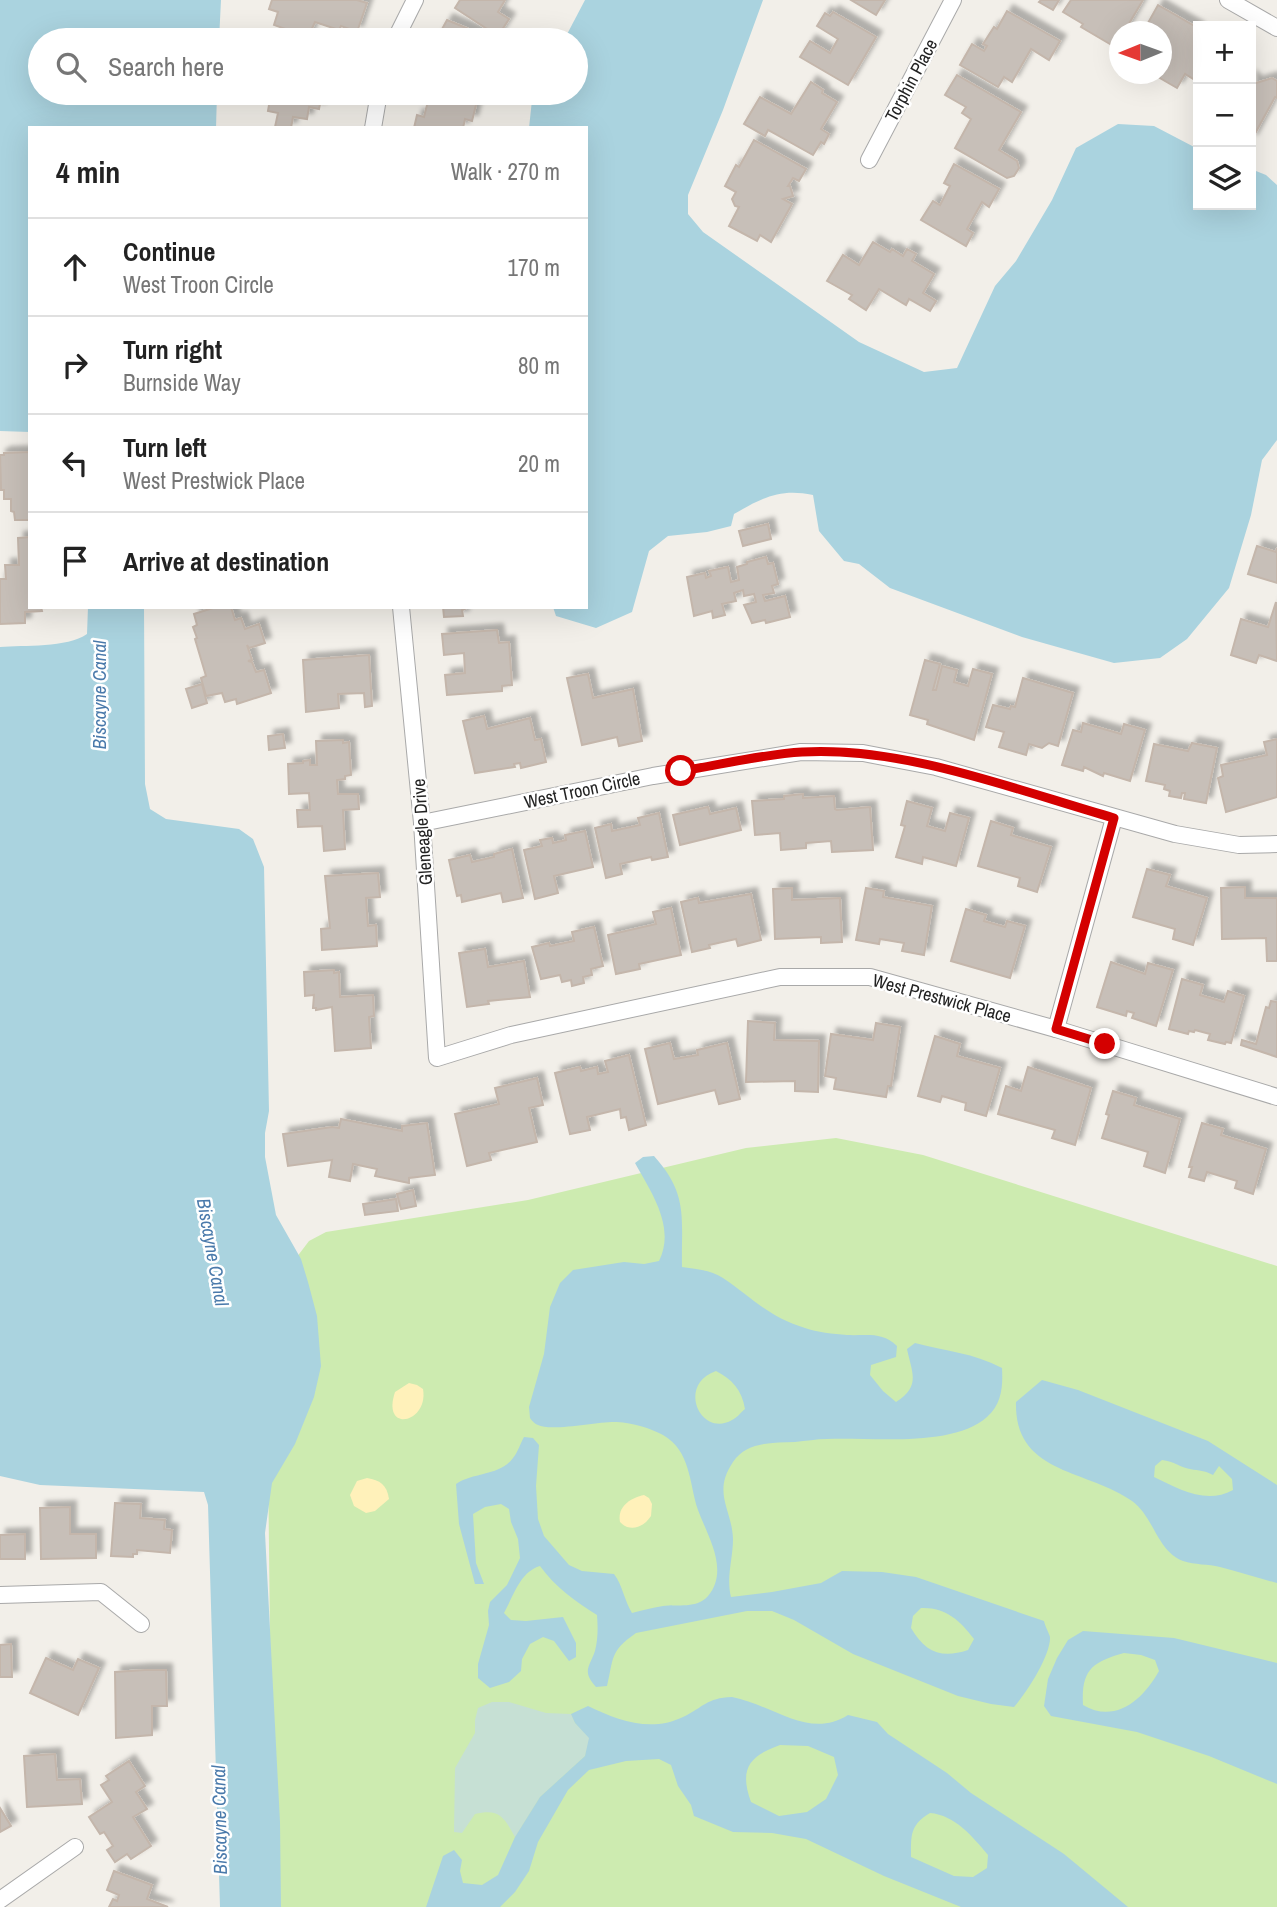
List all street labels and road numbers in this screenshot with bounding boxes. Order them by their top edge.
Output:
street label: Torphin Place [879,34,943,126]
street label: West Troon Circle [522,766,642,814]
street label: Gleneagle Drive [406,778,438,886]
street label: West Prestwick Place [870,967,1014,1029]

